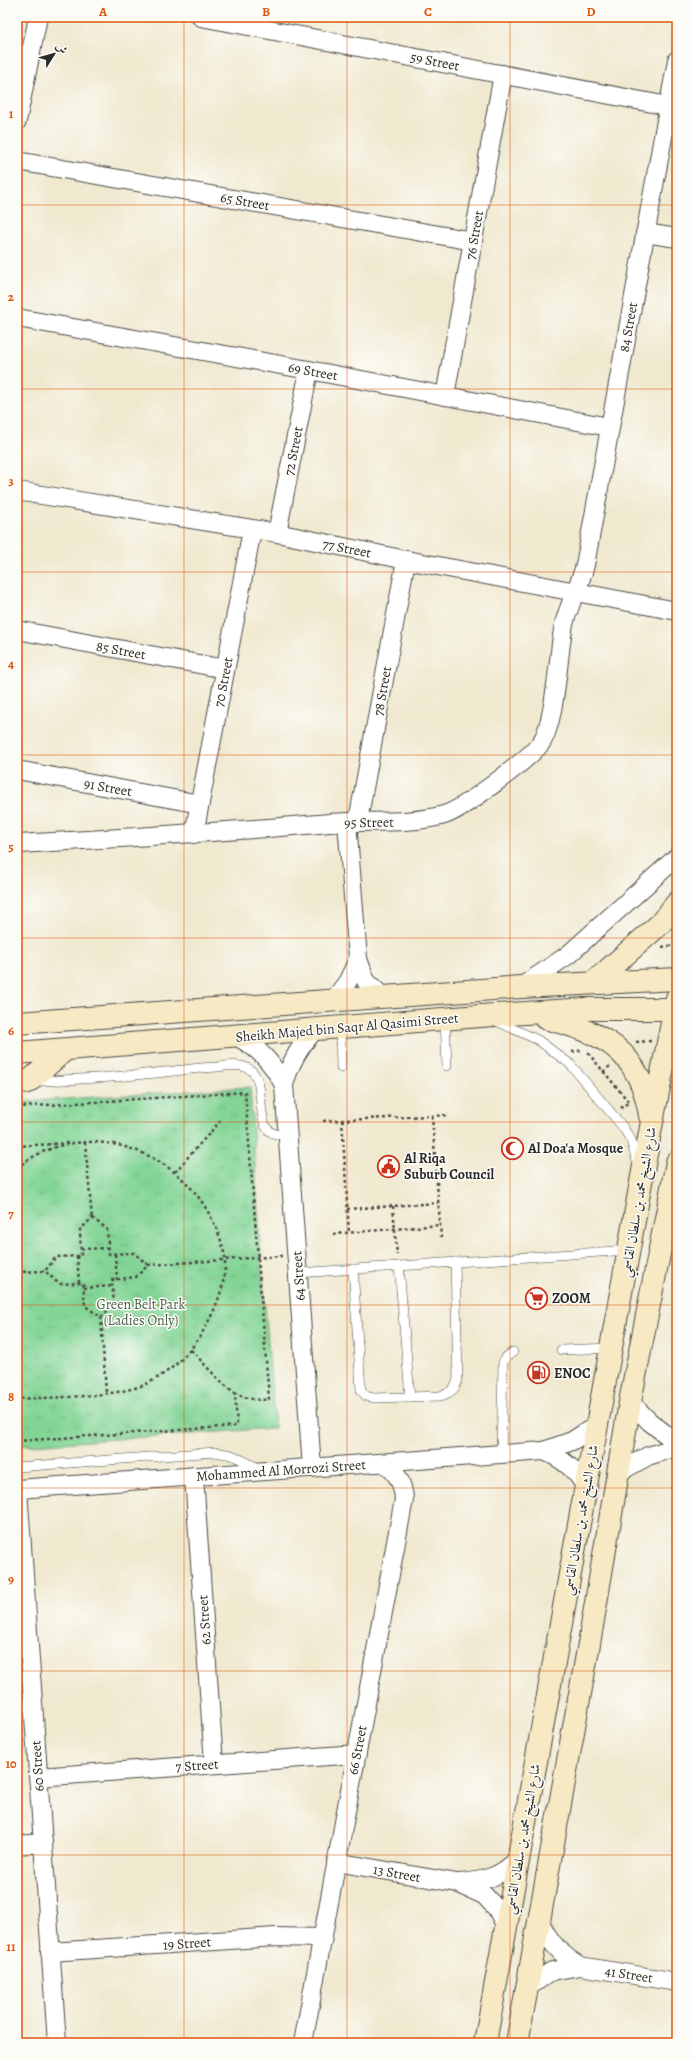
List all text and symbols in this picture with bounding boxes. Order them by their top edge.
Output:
text: A [98,3,108,20]
text: B [262,3,270,20]
text: C [424,3,432,20]
text: D [586,3,596,20]
north arrow [34,34,74,74]
text: ش [52,39,71,57]
street label: 59 Street [409,47,461,76]
text: 1 [9,105,14,122]
street label: 65 Street [219,188,271,215]
street label: 76 Street [461,209,488,261]
text: 2 [8,288,15,305]
street label: 84 Street [615,300,642,354]
street label: 69 Street [287,358,340,385]
street label: 72 Street [279,425,308,477]
text: 3 [8,472,14,489]
street label: 77 Street [321,534,373,563]
street label: 85 Street [95,637,148,664]
text: 4 [8,655,14,672]
street label: 70 Street [209,655,238,709]
street label: 78 Street [369,665,396,717]
street label: 91 Street [82,774,134,801]
street label: 95 Street [344,813,394,832]
text: 5 [8,838,14,855]
street label: Sheikh Majed bin Saqr Al Qasimi Street [235,1008,460,1047]
text: 6 [8,1022,14,1039]
street label: شارع الشيخ محمد بن سلطان القاسمي [616,1125,664,1280]
mosque icon: Al Doa'a Mosque [499,1135,525,1161]
place label: Al Doa'a Mosque [527,1139,624,1158]
place label: Al Riqa Suburb Council [403,1149,495,1184]
public building icon: Al Riqa Suburb Council [376,1153,402,1179]
text: 7 [8,1205,14,1222]
street label: 64 Street [287,1250,310,1302]
supermarket icon: ZOOM [523,1285,549,1311]
place label: ZOOM [552,1289,591,1308]
park label: Green Belt Park (Ladies Only) [97,1295,185,1330]
fuel station icon: ENOC [525,1360,551,1386]
place label: ENOC [554,1364,591,1383]
text: 8 [8,1388,14,1405]
street label: شارع الشيخ محمد بن سلطان القاسمي [558,1443,606,1598]
street label: Mohammed Al Morrozi Street [195,1455,367,1486]
text: 9 [8,1571,14,1588]
street label: 62 Street [193,1594,216,1646]
street label: 66 Street [343,1723,372,1777]
street label: 60 Street [26,1739,49,1792]
street label: 7 Street [175,1754,220,1776]
text: 10 [5,1755,17,1772]
street label: شارع الشيخ محمد بن سلطان القاسمي [500,1762,548,1917]
street label: 13 Street [372,1860,422,1887]
street label: 19 Street [162,1932,212,1955]
text: 11 [6,1938,16,1955]
street label: 41 Street [604,1961,655,1988]

